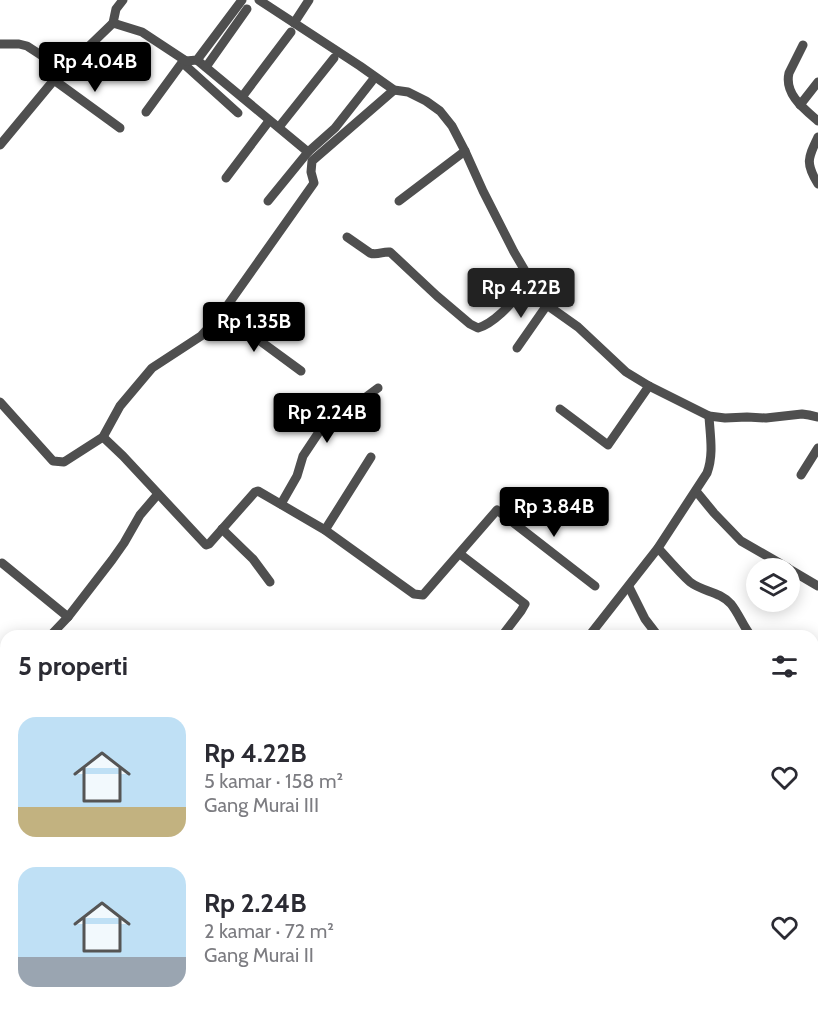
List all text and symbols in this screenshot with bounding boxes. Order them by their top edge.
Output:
pin: Rp 4.04B [33,42,157,93]
text: Rp 4.04B [53,49,137,73]
pin: Rp 4.22B [459,268,583,319]
text: Rp 4.22B [482,275,560,299]
pin: Rp 1.35B [192,302,316,353]
text: Rp 1.35B [217,309,291,333]
pin: Rp 2.24B [265,393,389,444]
text: Rp 2.24B [288,400,366,424]
pin: Rp 3.84B [492,487,616,538]
text: Rp 3.84B [514,494,594,518]
map controls [746,558,800,612]
button: layers [746,558,800,612]
text: 5 properti [18,650,128,682]
icon: filters [768,650,801,683]
text: Rp 4.22B [204,737,307,769]
icon: home [66,741,138,813]
icon: heart [768,761,801,794]
text: 5 kamar · 158 m² [204,769,343,793]
text: Gang Murai III [204,793,319,817]
text: Rp 2.24B [204,887,307,919]
icon: home [66,891,138,963]
icon: heart [768,911,801,944]
text: 2 kamar · 72 m² [204,919,334,943]
text: Gang Murai II [204,943,314,967]

